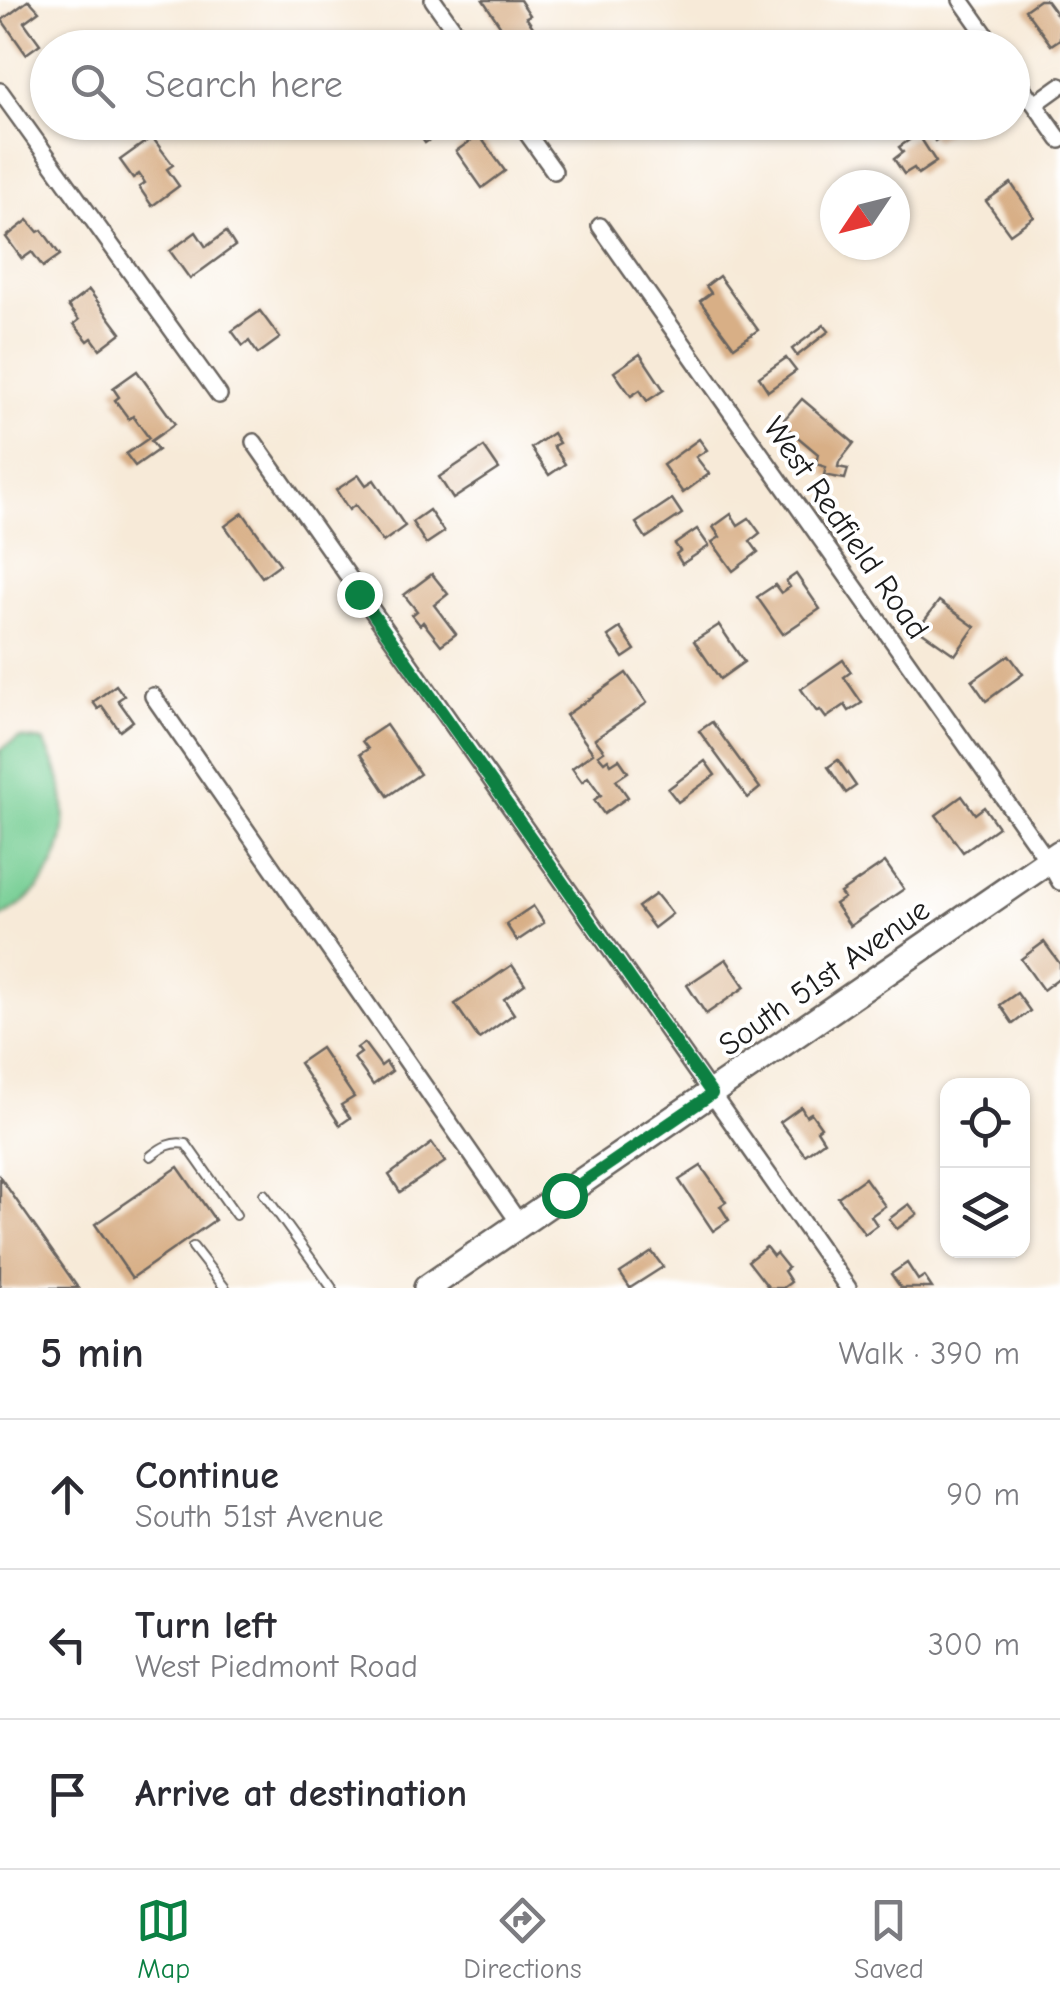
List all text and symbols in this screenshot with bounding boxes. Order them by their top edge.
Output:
search box [30,30,1030,140]
icon: search [65,58,120,113]
text: Search here [145,63,343,107]
north arrow [820,170,910,260]
street label: West Redfield Road [756,410,936,646]
route end [337,572,383,618]
street label: South 51st Avenue [712,891,936,1063]
map controls [940,1078,1030,1258]
button: locate [940,1078,1030,1168]
button: layers [940,1168,1030,1258]
route start [542,1173,588,1219]
text: 5 min [40,1329,144,1378]
text: Walk · 390 m [839,1335,1020,1372]
text: Continue [135,1454,279,1498]
icon: ahead [40,1467,95,1522]
text: 90 m [946,1476,1020,1513]
text: South 51st Avenue [135,1498,384,1535]
text: Turn left [135,1604,276,1648]
icon: left [40,1617,95,1672]
text: 300 m [928,1626,1020,1663]
text: West Piedmont Road [135,1648,418,1685]
icon: arrive [40,1767,95,1822]
text: Arrive at destination [135,1772,467,1816]
tab: Map [136,1893,191,1985]
tab: Directions [463,1893,582,1985]
tab: Saved [854,1893,924,1985]

